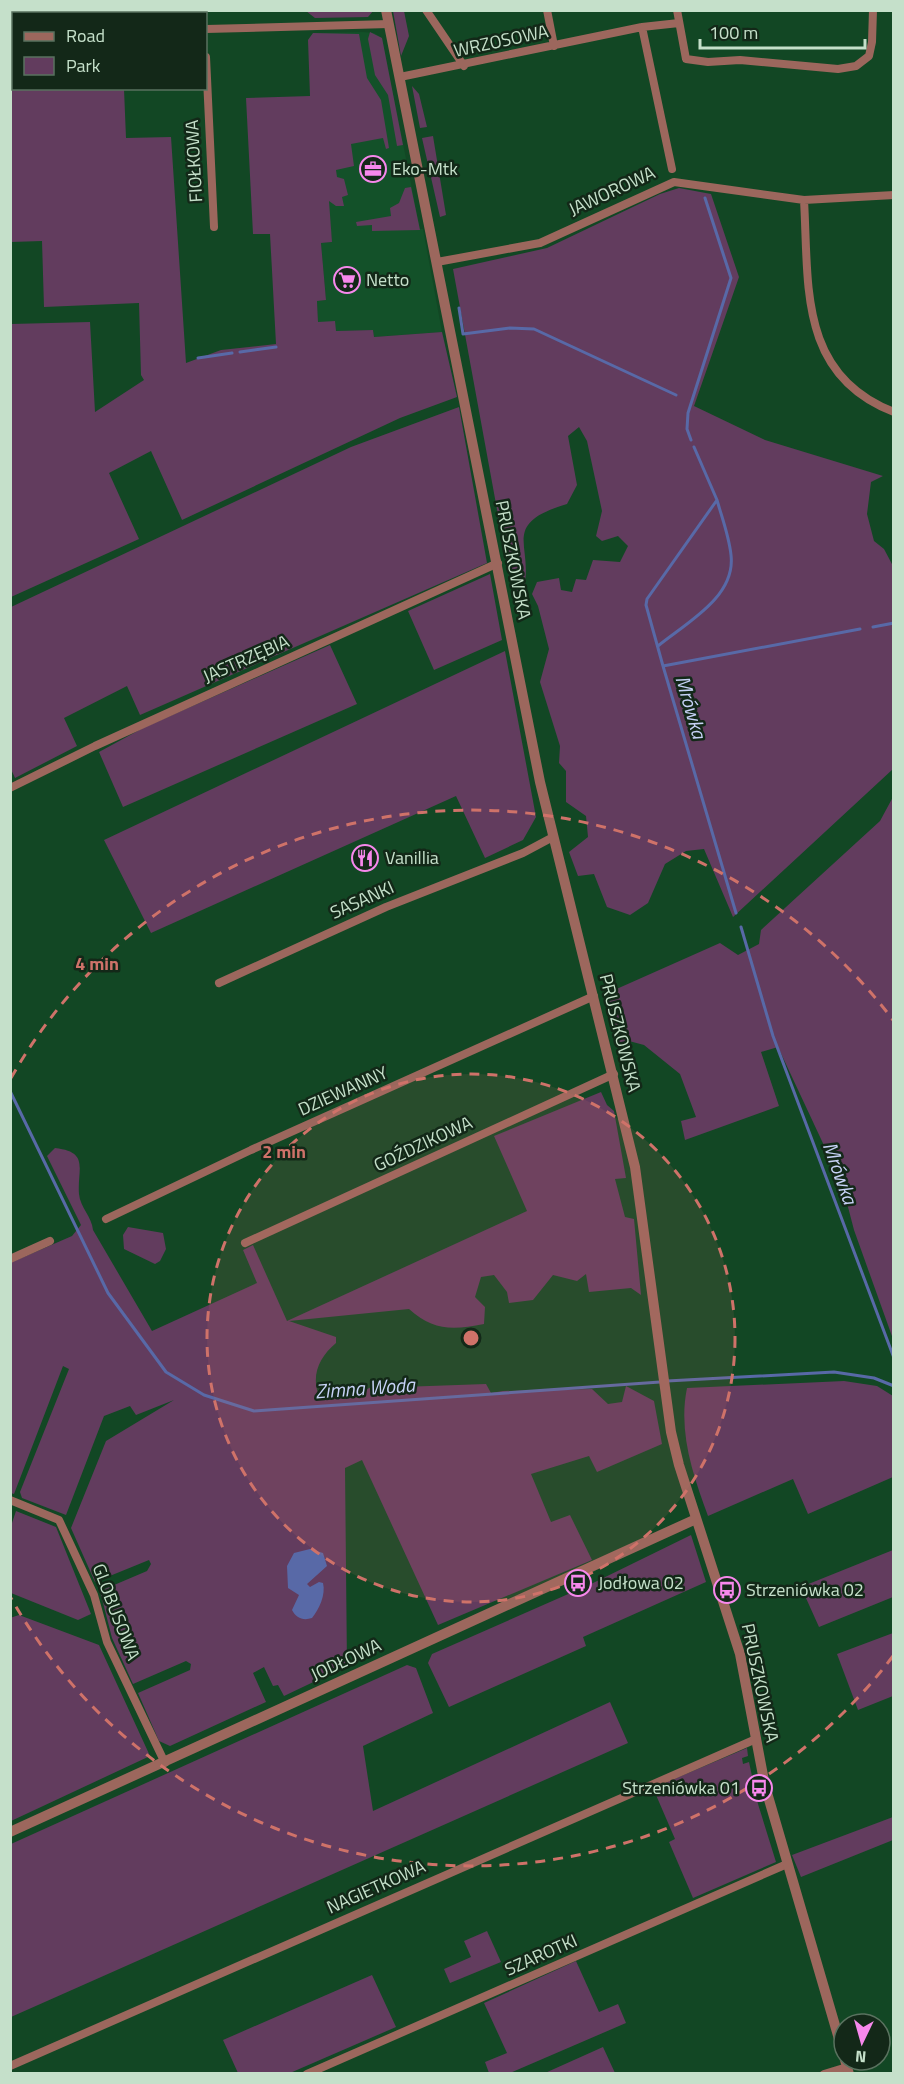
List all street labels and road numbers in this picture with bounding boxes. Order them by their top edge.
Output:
street label: WRZOSOWA [451,17,551,64]
street label: FIOŁKOWA [178,119,209,203]
street label: JAWOROWA [564,159,660,222]
street label: PRUSZKOWSKA [489,498,538,622]
street label: JASTRZĘBIA [198,627,294,690]
street label: SASANKI [326,874,398,926]
street label: PRUSZKOWSKA [593,971,648,1095]
street label: DZIEWANNY [294,1059,392,1122]
street label: GOŹDZIKOWA [369,1109,477,1178]
street label: GLOBUSOWA [86,1559,147,1664]
street label: PRUSZKOWSKA [735,1621,786,1745]
street label: JODŁOWA [306,1631,386,1688]
street label: NAGIETKOWA [322,1853,430,1920]
street label: SZAROTKI [500,1927,581,1983]

